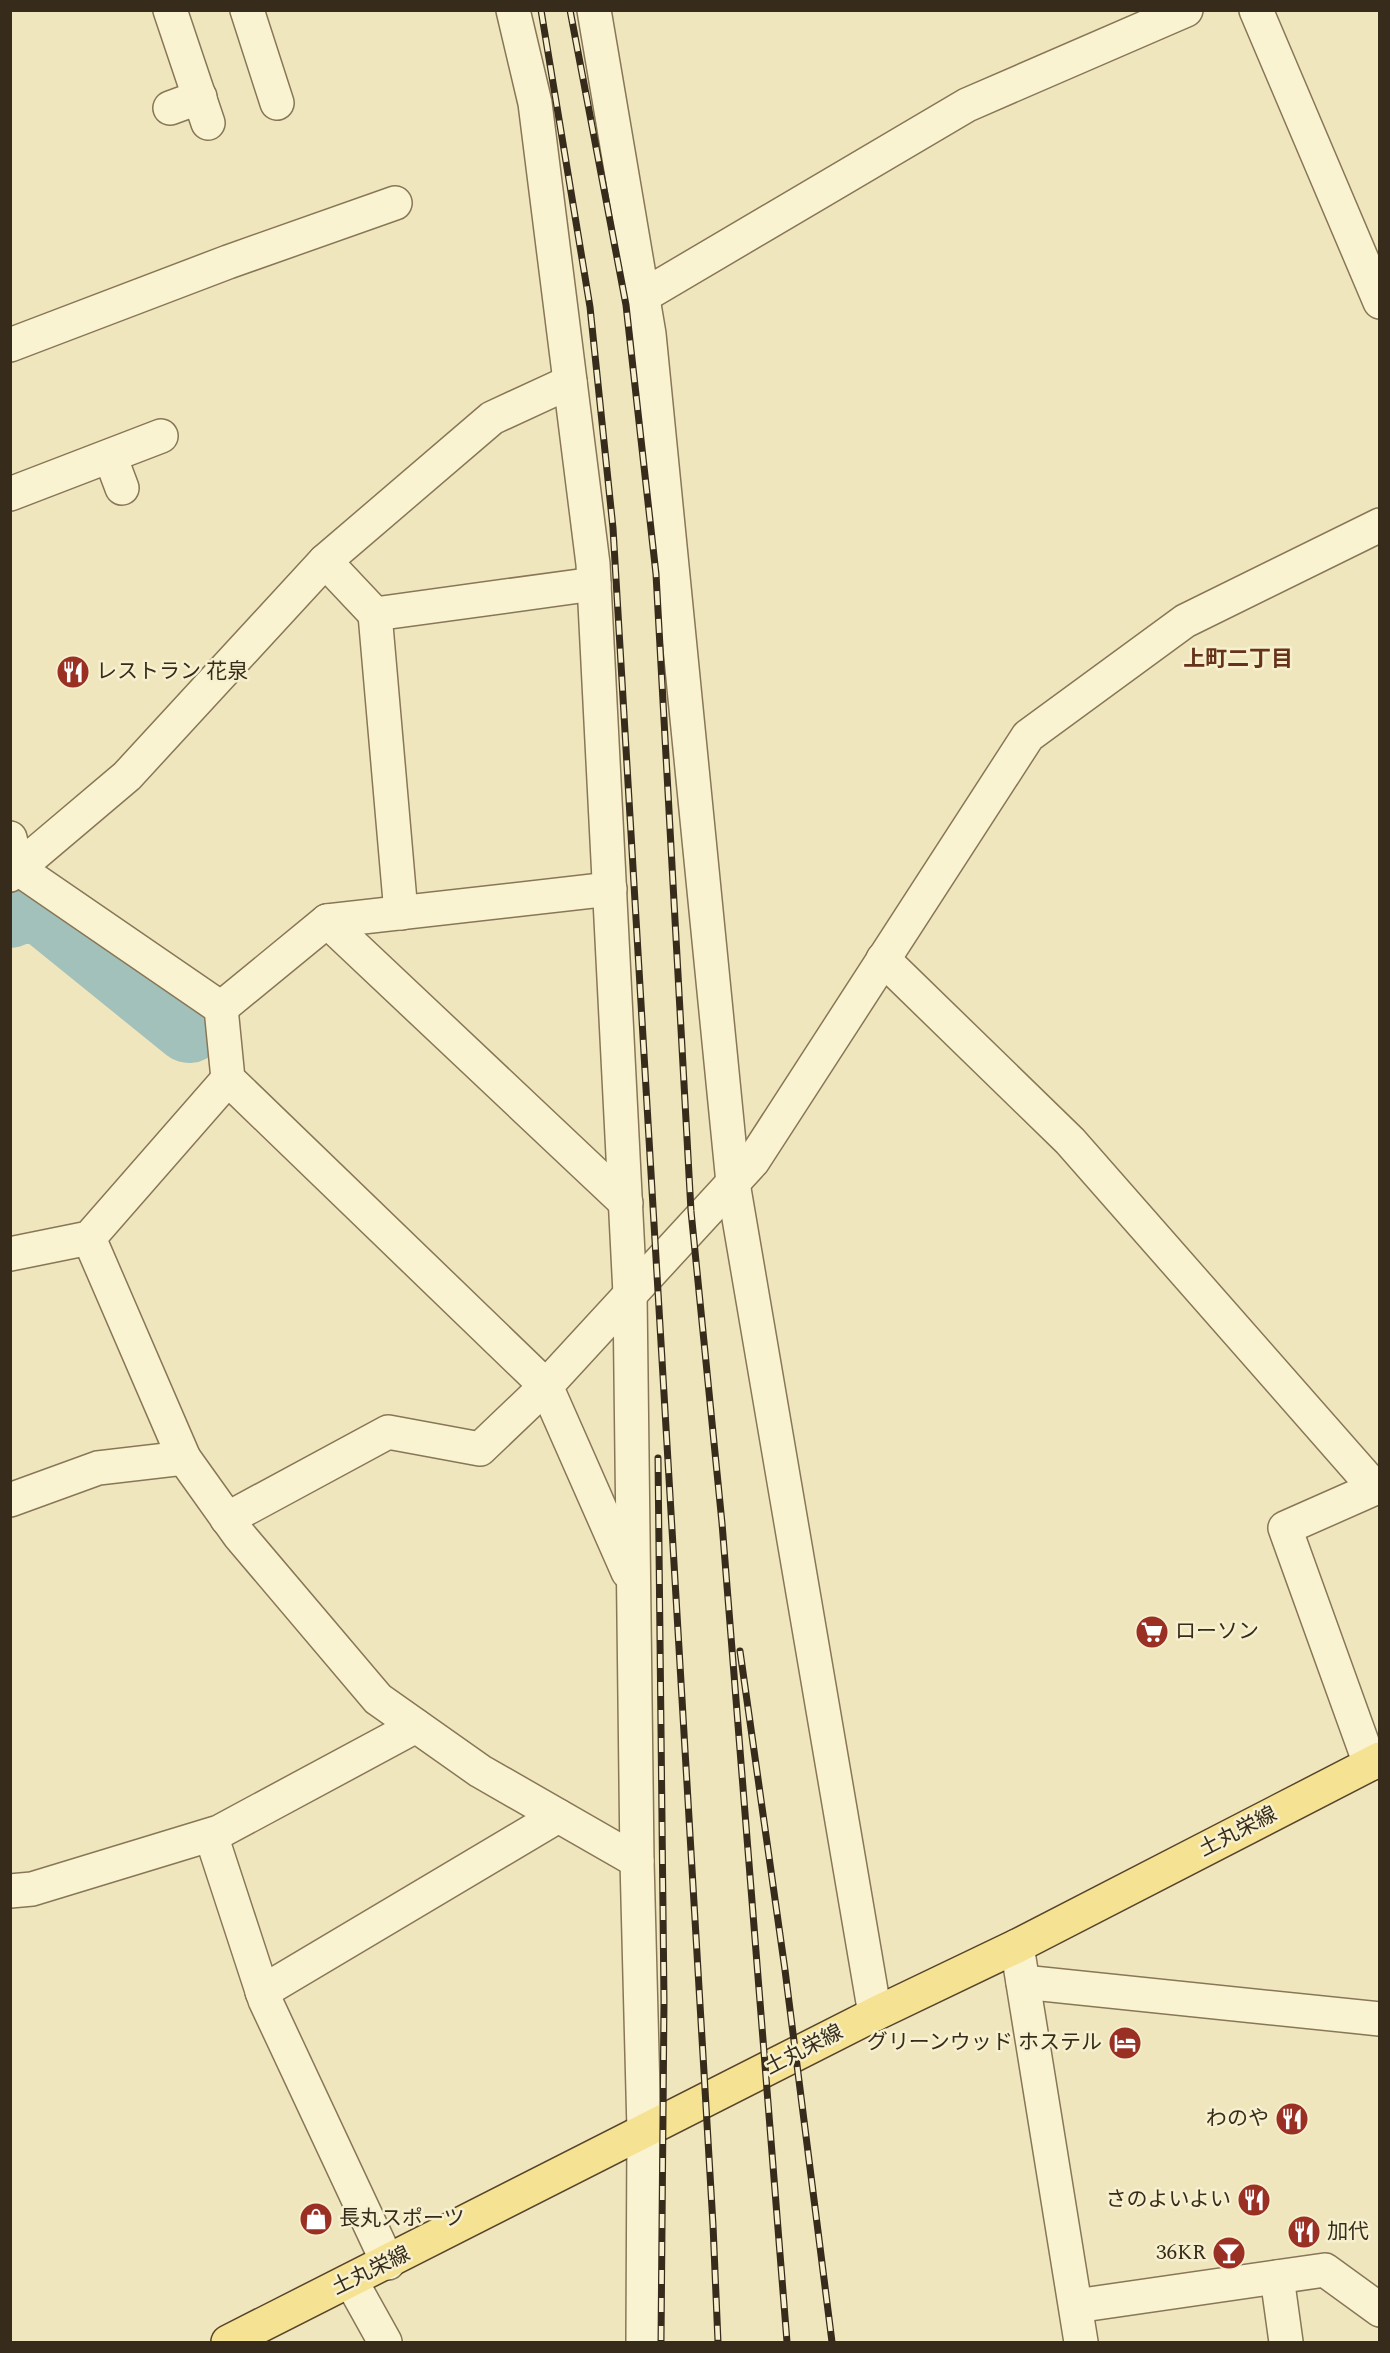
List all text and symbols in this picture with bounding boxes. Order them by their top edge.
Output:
district label: 上町二丁目 [1183,643,1293,676]
restaurant icon: レストラン 花泉 [55,654,91,690]
place label: レストラン 花泉 [96,656,248,688]
supermarket icon: ローソン [1134,1614,1170,1650]
place label: ローソン [1175,1616,1259,1648]
street label: 土丸栄線 [1193,1799,1283,1865]
street label: 土丸栄線 [759,2017,849,2083]
hotel icon: グリーンウッド ホステル [1107,2025,1143,2061]
place label: グリーンウッド ホステル [867,2027,1102,2059]
restaurant icon: わのや [1274,2101,1310,2137]
place label: わのや [1206,2103,1269,2135]
restaurant icon: さのよいよい [1236,2182,1272,2218]
place label: さのよいよい [1105,2184,1231,2216]
shop icon: 長丸スポーツ [298,2201,334,2237]
place label: 長丸スポーツ [339,2203,465,2235]
restaurant icon: 加代 [1286,2214,1322,2250]
place label: 加代 [1327,2216,1369,2248]
bar icon: 36KR [1211,2235,1247,2271]
place label: 36KR [1156,2237,1206,2269]
street label: 土丸栄線 [326,2238,416,2304]

